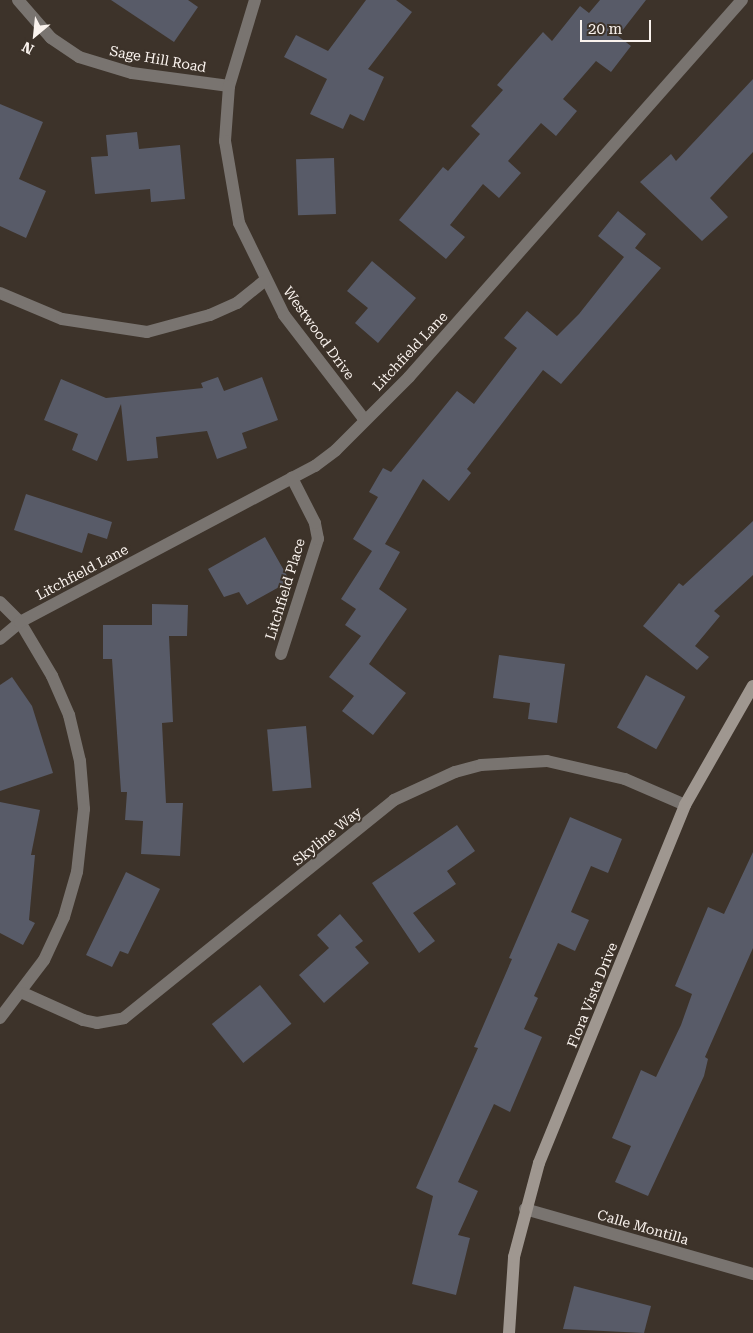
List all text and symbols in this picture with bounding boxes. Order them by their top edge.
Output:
north arrow [10,10,60,60]
scale bar [583,10,654,42]
text: 20 m [588,20,622,38]
text: N [19,39,36,58]
street label: Sage Hill Road [108,42,208,76]
street label: Westwood Drive [280,283,358,383]
street label: Litchfield Lane [369,308,451,394]
street label: Litchfield Place [262,536,308,642]
street label: Litchfield Lane [33,541,131,603]
street label: Skyline Way [289,803,365,869]
street label: Flora Vista Drive [563,940,621,1050]
street label: Calle Montilla [595,1206,691,1248]

